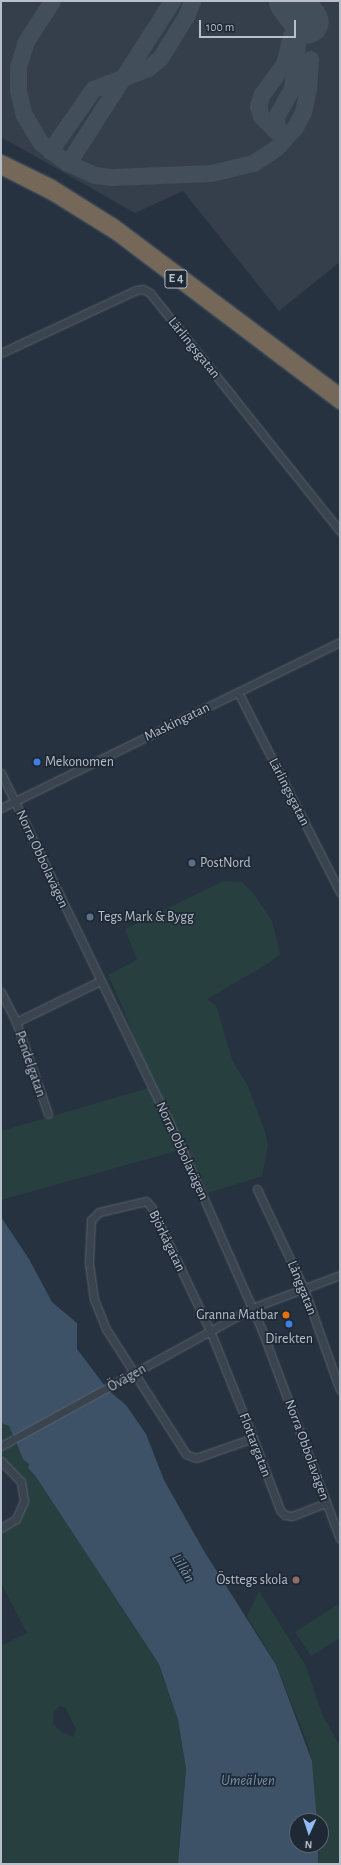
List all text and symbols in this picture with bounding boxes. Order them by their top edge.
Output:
scale bar [201,12,298,38]
text: 100 m [206,21,234,33]
road number: E 4 [164,268,188,290]
street label: Lärlingsgatan [164,314,224,382]
street label: Maskingatan [142,699,212,745]
place label: Mekonomen [45,754,114,770]
street label: Lärlingsgatan [265,755,313,829]
marker: Mekonomen [32,757,42,767]
street label: Norra Obbolavägen [12,807,72,911]
place label: PostNord [200,855,251,871]
marker: PostNord [187,858,197,868]
place label: Tegs Mark & Bygg [98,909,194,925]
marker: Tegs Mark & Bygg [85,912,95,922]
street label: Pendelgatan [11,1029,49,1099]
street label: Norra Obbolavägen [152,1099,212,1203]
street label: Björkågatan [145,1208,189,1274]
street label: Långgatan [283,1258,321,1318]
place label: Granna Matbar [196,1307,278,1323]
marker: Granna Matbar [281,1310,291,1320]
marker: Direkten [284,1319,294,1329]
place label: Direkten [265,1331,313,1347]
street label: Övägen [105,1360,149,1396]
street label: Norra Obbolavägen [281,1397,333,1503]
street label: Flottargatan [235,1411,275,1479]
water label: Lillån [167,1550,199,1586]
place label: Östtegs skola [216,1572,288,1588]
marker: Östtegs skola [291,1575,301,1585]
water label: Umeälven [221,1772,275,1790]
north arrow [289,1813,329,1853]
text: N [304,1839,313,1850]

